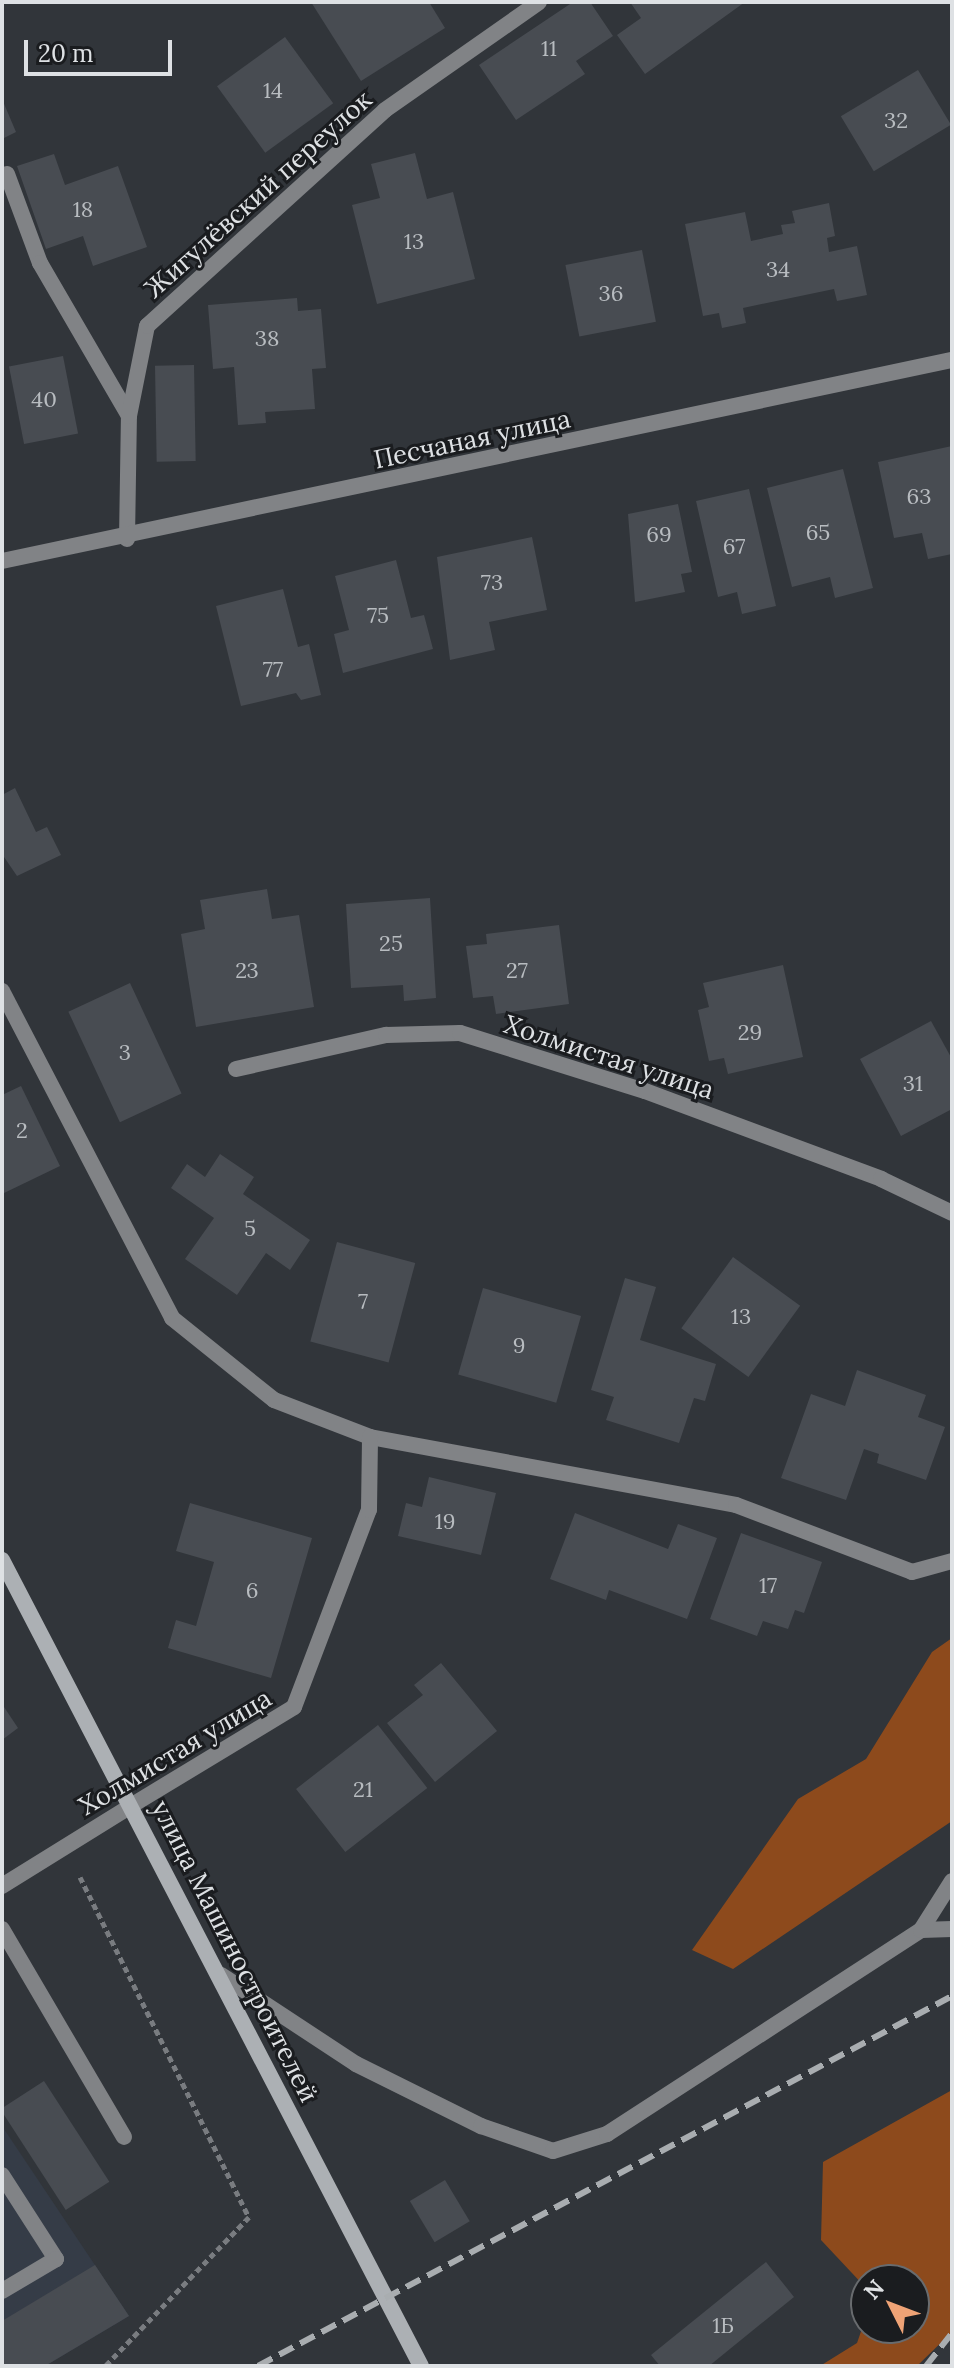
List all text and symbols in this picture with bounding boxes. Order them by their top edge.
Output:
scale bar [28,24,176,74]
house number: 11 [541,36,557,62]
text: 20 m [38,38,94,69]
house number: 14 [263,78,283,104]
street label: Жигулёвский переулок [138,84,378,304]
house number: 32 [884,108,908,134]
house number: 18 [73,197,93,223]
house number: 13 [404,229,424,255]
house number: 34 [766,257,790,283]
house number: 36 [599,281,623,307]
house number: 38 [255,326,279,352]
house number: 40 [31,387,57,413]
street label: Песчаная улица [371,403,573,475]
house number: 63 [907,484,931,510]
house number: 65 [806,520,830,546]
house number: 69 [646,522,672,548]
house number: 67 [723,534,745,560]
house number: 73 [481,570,503,596]
house number: 75 [367,603,389,629]
house number: 77 [263,657,283,683]
house number: 25 [379,931,403,957]
house number: 23 [235,958,259,984]
house number: 27 [506,958,528,984]
street label: Холмистая улица [500,1008,718,1106]
house number: 29 [738,1020,762,1046]
house number: 3 [119,1040,131,1066]
house number: 31 [903,1071,923,1097]
house number: 2 [16,1118,28,1144]
house number: 5 [244,1216,256,1242]
house number: 7 [358,1289,368,1315]
house number: 13 [731,1304,751,1330]
house number: 9 [513,1333,525,1359]
house number: 19 [435,1509,455,1535]
house number: 17 [759,1573,777,1599]
house number: 6 [246,1578,258,1604]
street label: Холмистая улица [73,1682,277,1822]
house number: 21 [353,1777,373,1803]
street label: улица Машиностроителей [145,1795,325,2107]
north arrow [850,2264,930,2344]
text: N [858,2274,890,2305]
house number: 1Б [712,2313,734,2339]

